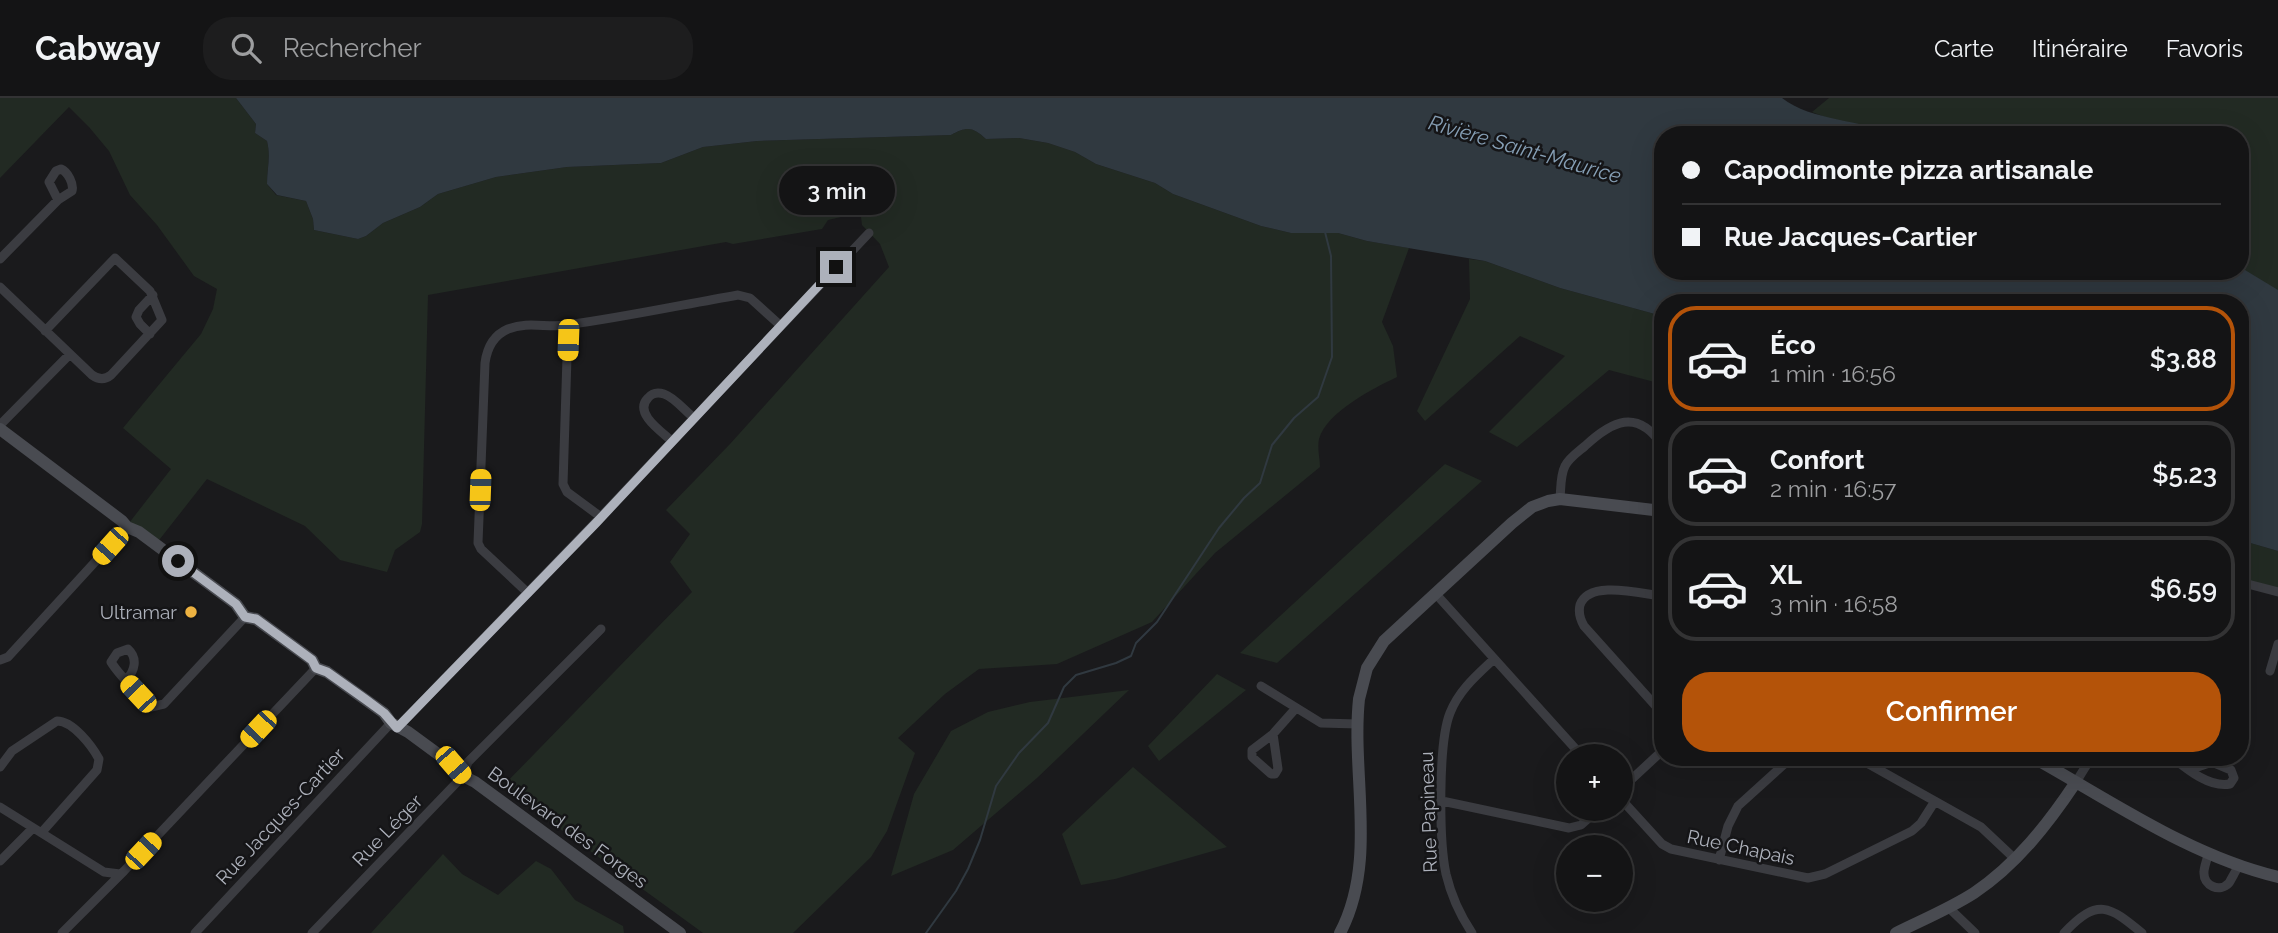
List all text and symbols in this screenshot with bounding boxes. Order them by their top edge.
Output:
search box [203,17,693,80]
text: Cabway [35,29,161,68]
icon: search [227,29,265,67]
text: Rechercher [283,33,422,63]
text: Carte [1934,34,1994,63]
text: Itinéraire [2032,34,2128,63]
text: Favoris [2166,34,2243,63]
water label: Rivière Saint-Maurice [1426,110,1624,188]
text: Capodimonte pizza artisanale [1724,155,2093,185]
callout: 3 min [778,166,894,214]
text: 3 min [808,177,866,204]
text: Rue Jacques-Cartier [1724,222,1977,252]
route end [820,251,852,283]
car [557,319,580,361]
icon: car [1686,327,1749,390]
text: Éco [1770,330,1816,360]
text: $3.88 [2150,344,2217,374]
text: 1 min · 16:56 [1770,360,1896,387]
icon: car [1686,442,1749,505]
text: Confort [1770,445,1864,475]
text: $5.23 [2152,459,2217,489]
car [469,469,492,511]
text: 2 min · 16:57 [1770,475,1896,502]
car [89,523,132,569]
route start [162,545,194,577]
icon: car [1686,557,1749,620]
text: XL [1770,560,1802,590]
text: $6.59 [2150,574,2217,604]
text: 3 min · 16:58 [1770,590,1898,617]
place label: Ultramar [100,601,177,623]
marker: Ultramar [183,604,199,620]
car [116,671,161,717]
button: Confirmer [1682,672,2221,752]
car [236,706,281,752]
car [432,742,475,788]
street label: Rue Jacques-Cartier [211,743,349,889]
map controls [1556,744,1633,912]
button: + [1556,744,1633,821]
street label: Rue Papineau [1415,751,1441,873]
street label: Boulevard des Forges [484,762,652,892]
street label: Rue Léger [347,789,427,870]
street label: Rue Chapais [1685,825,1797,869]
car [121,828,166,874]
button: − [1556,835,1633,912]

